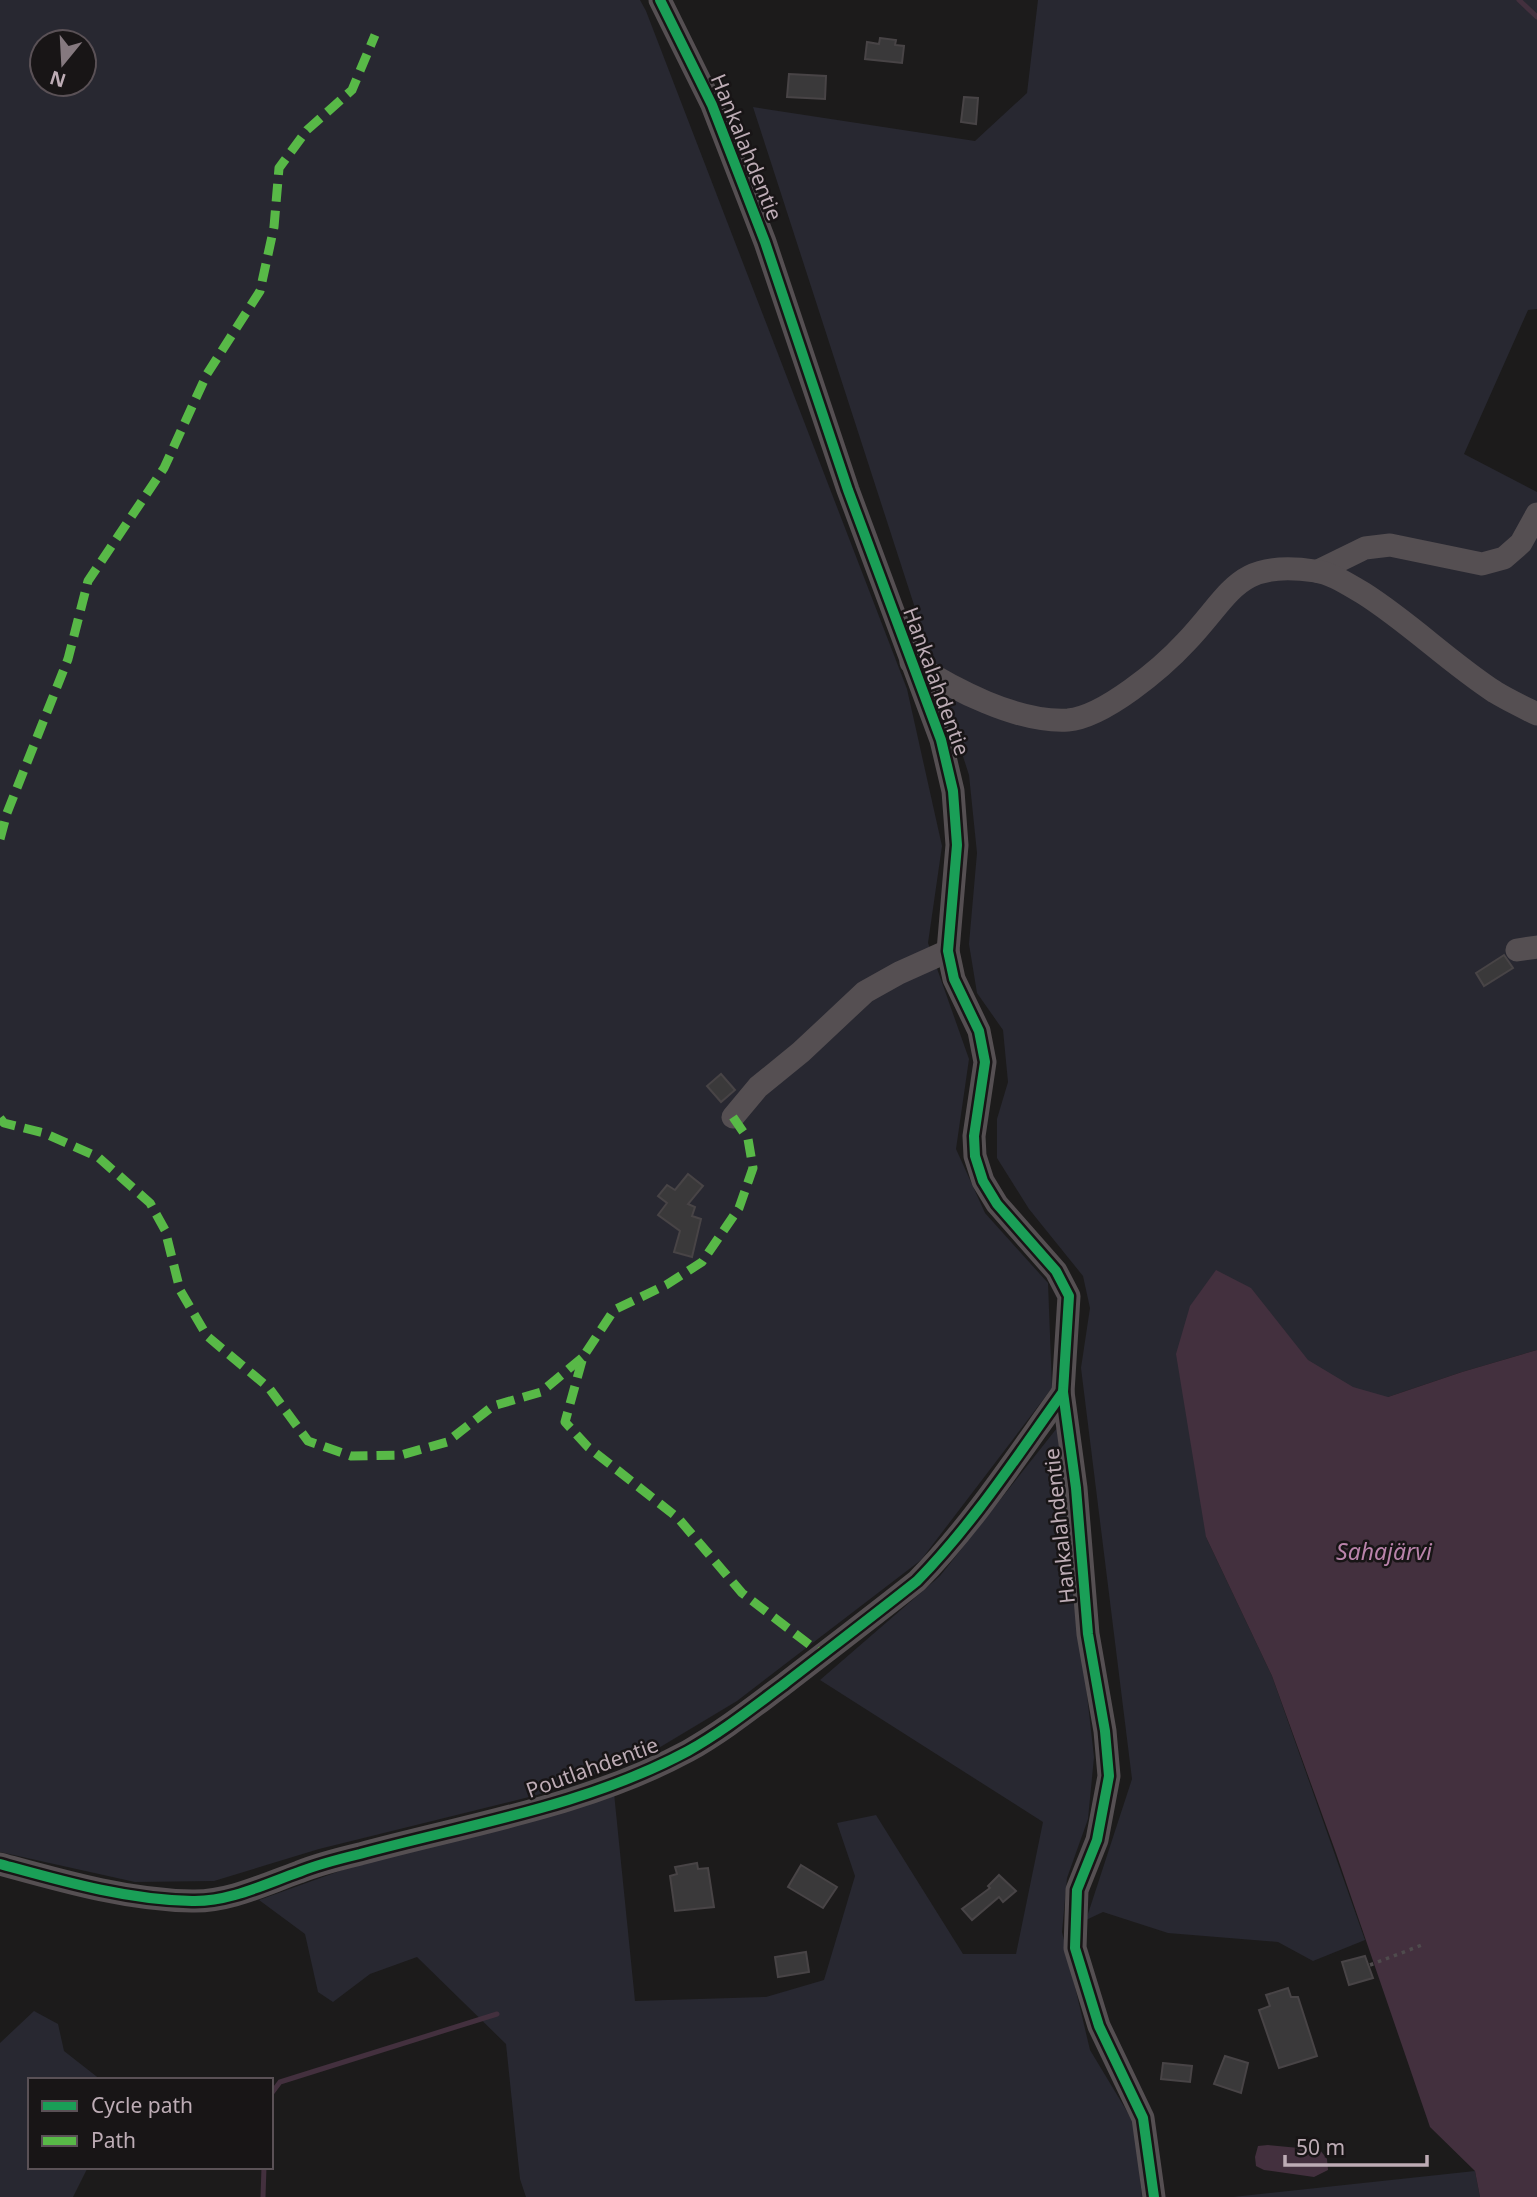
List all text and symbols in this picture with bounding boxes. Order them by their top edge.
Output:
north arrow [28,28,98,98]
text: N [46,64,69,94]
street label: Hankalahdentie [705,69,789,225]
street label: Hankalahdentie [897,603,977,759]
street label: Hankalahdentie [1037,1447,1081,1605]
water label: Sahajärvi [1336,1535,1433,1567]
street label: Poutlahdentie [522,1730,662,1804]
legend [28,2078,273,2169]
text: Cycle path [91,2091,193,2119]
scale bar [1285,2124,1427,2168]
text: Path [91,2126,136,2154]
text: 50 m [1296,2133,1345,2161]

